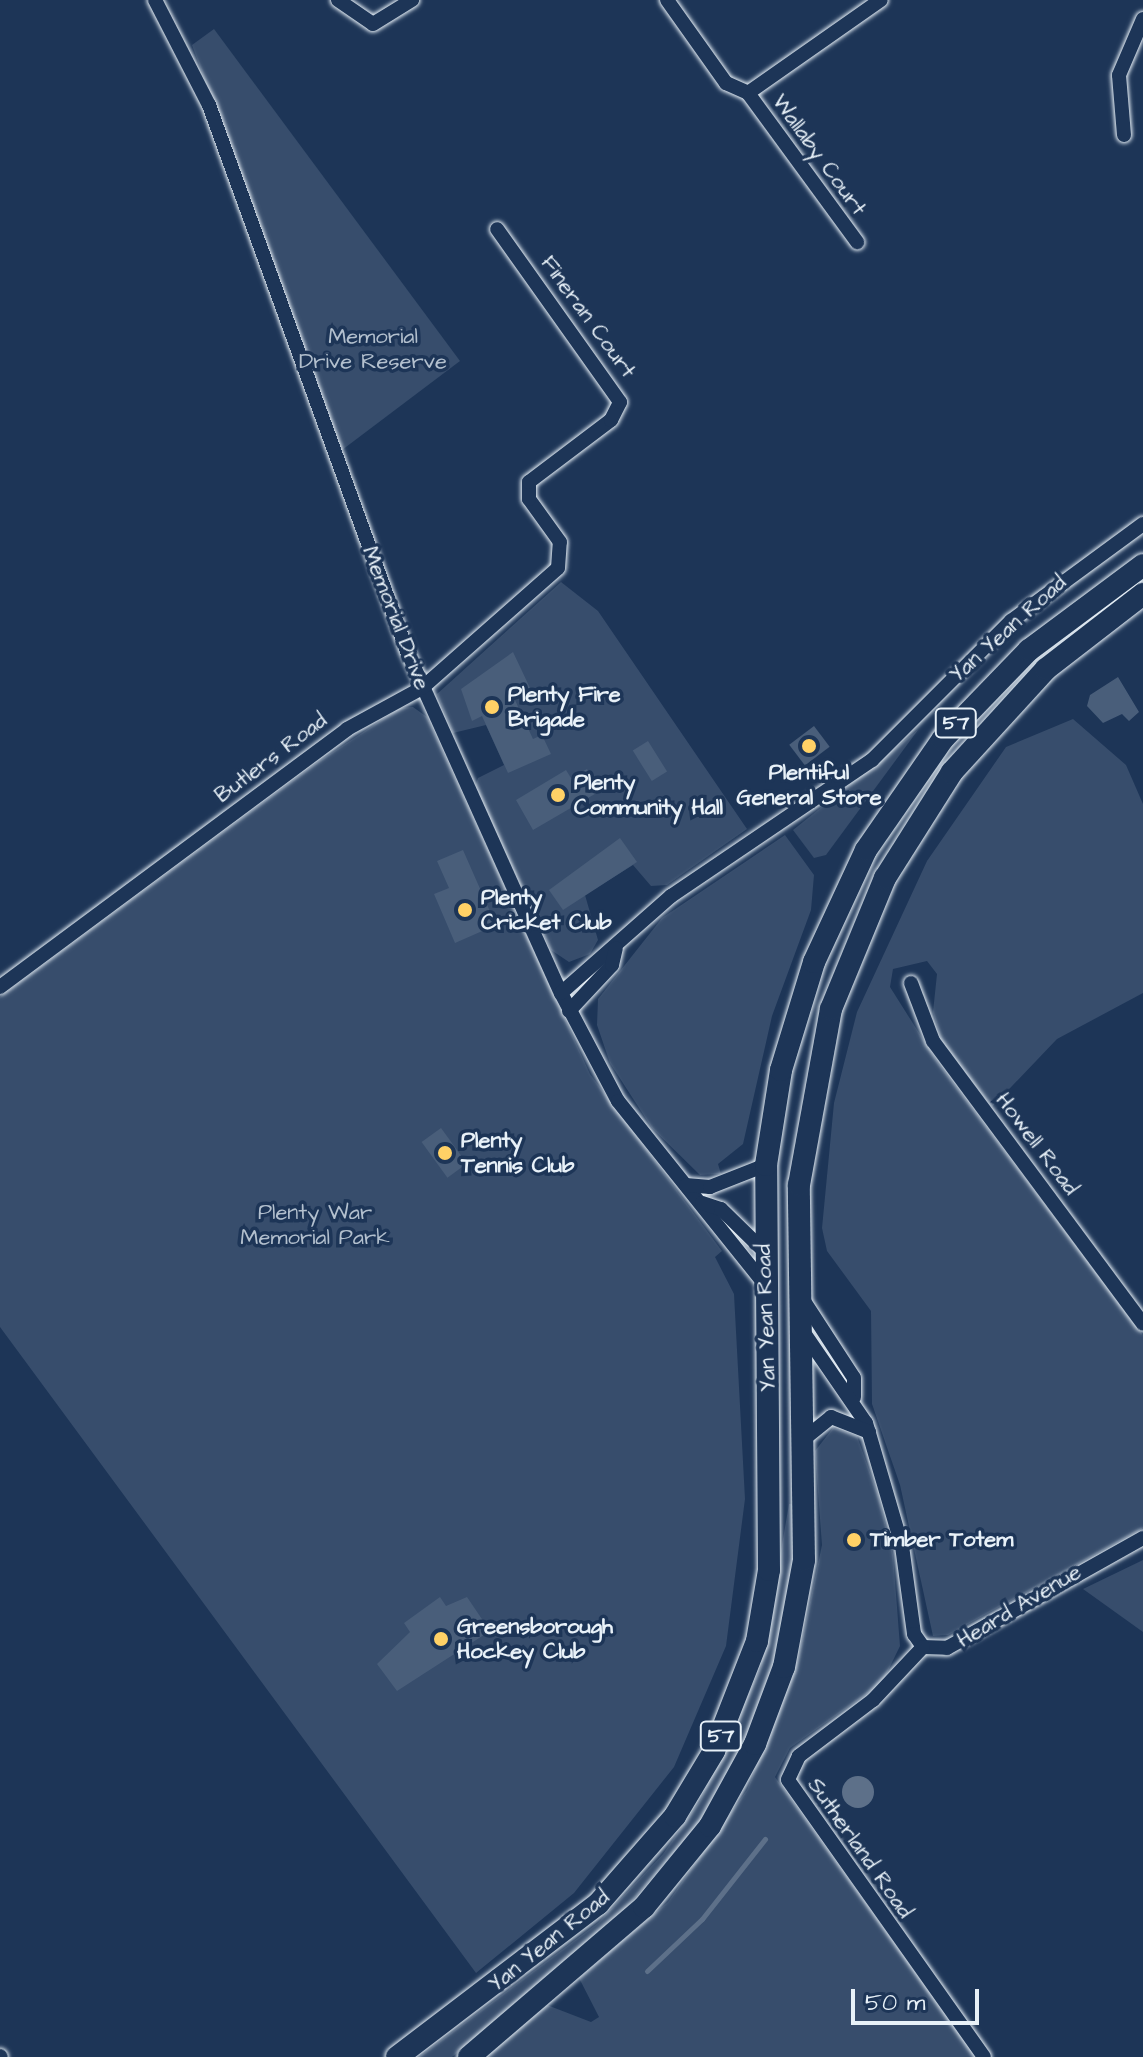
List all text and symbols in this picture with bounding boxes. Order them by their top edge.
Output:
street label: Wallaby Court [766,89,872,221]
street label: Fineran Court [535,251,641,383]
park label: Memorial Drive Reserve [299,323,447,374]
street label: Memorial Drive [357,543,435,693]
street label: Yan Yean Road [944,570,1072,688]
place label: Plenty Fire Brigade [508,681,621,732]
marker: Plenty Fire Brigade [483,698,501,716]
street label: Butlers Road [210,707,332,809]
road number: 57 [934,707,978,739]
marker: Plentiful General Store [800,737,818,755]
place label: Plentiful General Store [736,759,882,810]
place label: Plenty Community Hall [574,769,723,820]
marker: Plenty Community Hall [549,786,567,804]
place label: Plenty Cricket Club [481,884,612,936]
marker: Plenty Cricket Club [456,901,474,919]
street label: Howell Road [990,1087,1084,1201]
place label: Plenty Tennis Club [461,1127,574,1178]
marker: Plenty Tennis Club [436,1144,454,1162]
park label: Plenty War Memorial Park [240,1199,390,1250]
street label: Yan Yean Road [750,1244,782,1392]
place label: Timber Totem [870,1527,1013,1553]
marker: Timber Totem [845,1531,863,1549]
street label: Heard Avenue [952,1559,1086,1653]
place label: Greensborough Hockey Club [457,1613,613,1664]
marker: Greensborough Hockey Club [432,1630,450,1648]
road number: 57 [699,1720,743,1752]
street label: Sutherland Road [802,1773,918,1923]
street label: Yan Yean Road [483,1884,615,1998]
scale bar [855,1973,983,2023]
text: 50 m [865,1986,925,2020]

